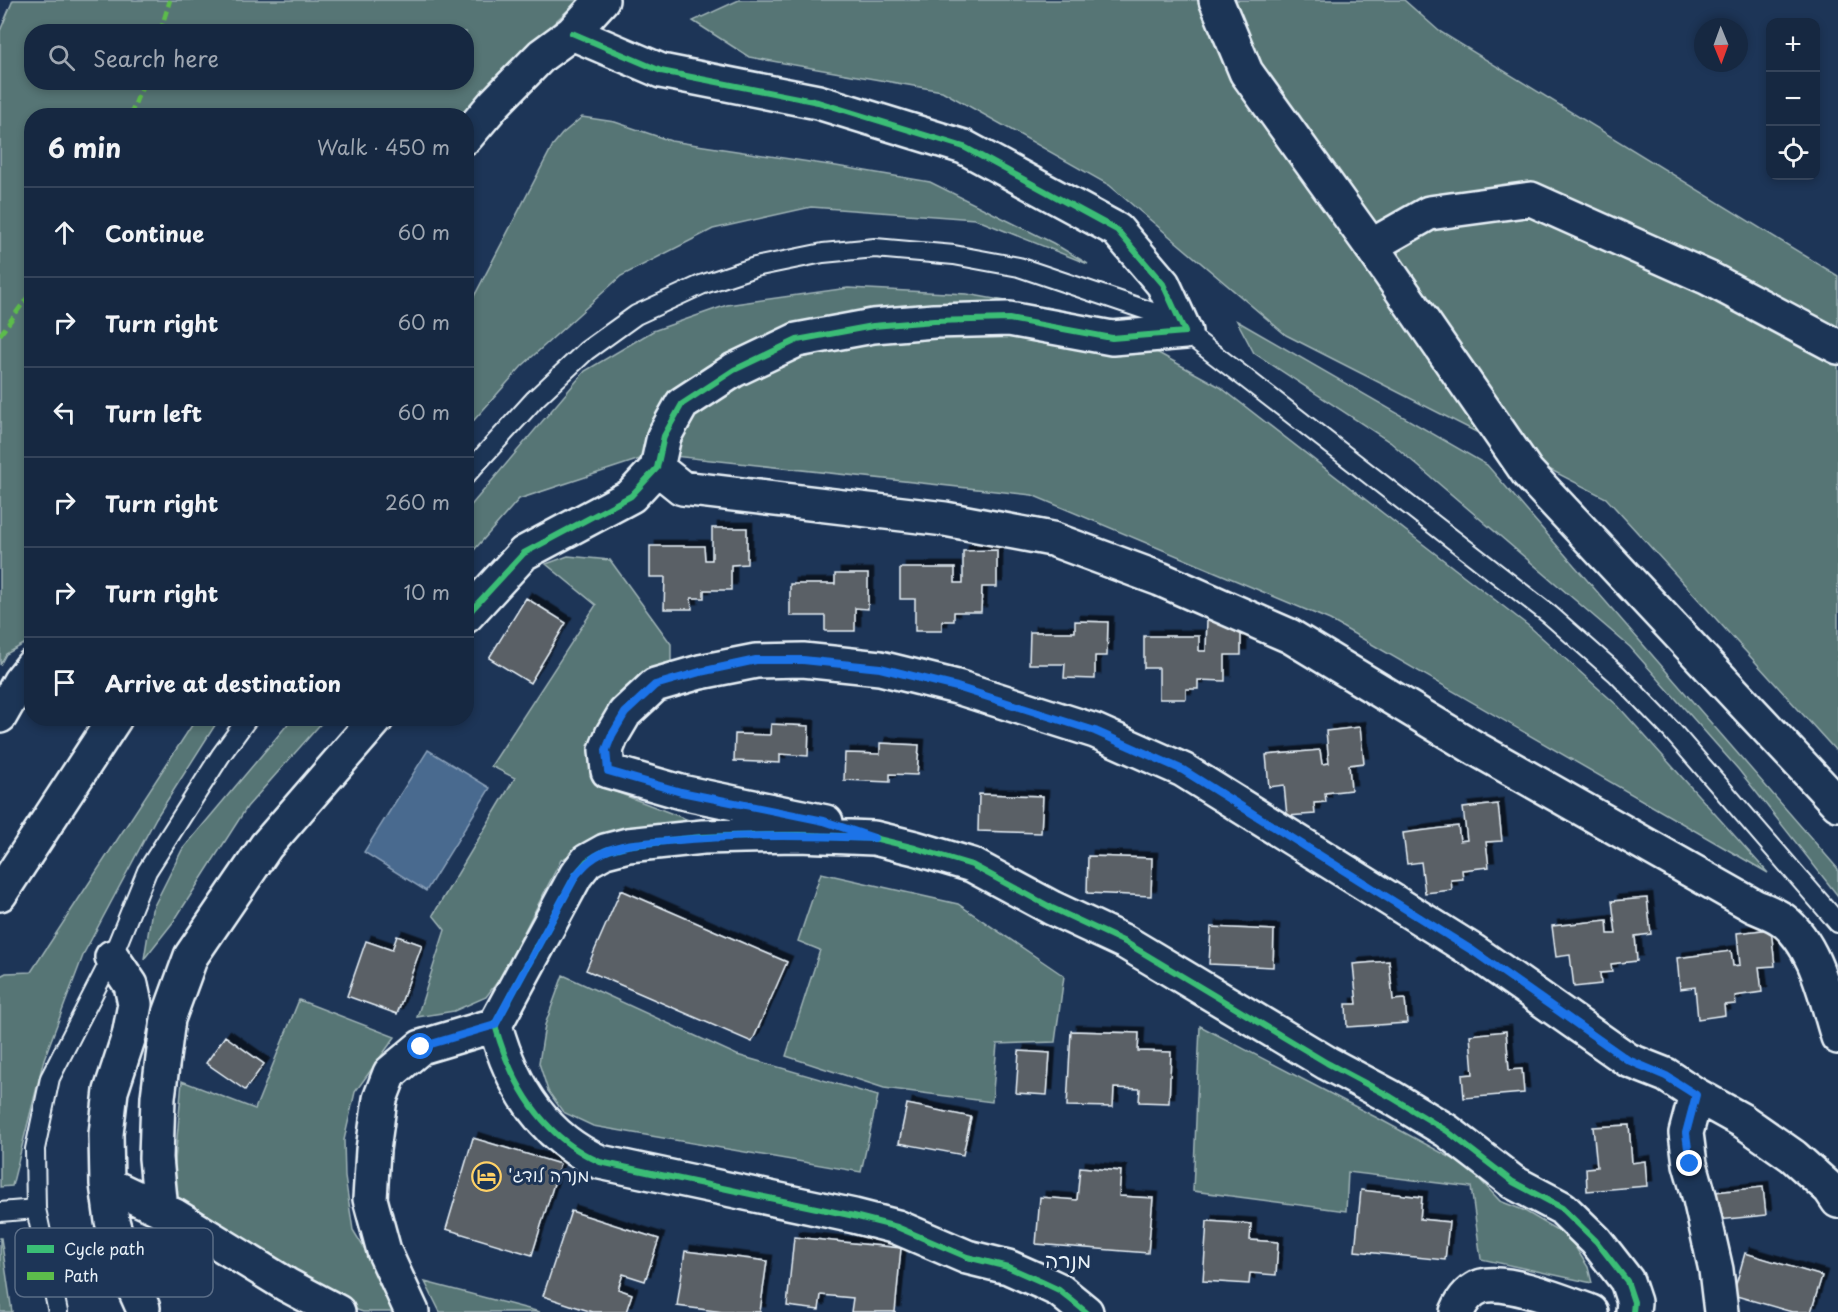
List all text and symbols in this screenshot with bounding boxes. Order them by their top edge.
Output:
north arrow [1694,18,1748,72]
map controls [1766,18,1820,180]
button: + [1766,18,1820,72]
search box [24,24,474,90]
icon: search [45,41,78,74]
text: Search here [93,41,219,74]
button: − [1766,72,1820,126]
button: locate [1766,126,1820,180]
text: 6 min [48,128,121,167]
text: Walk · 450 m [317,132,450,162]
icon: ahead [48,216,81,249]
text: Continue [105,216,204,249]
text: 60 m [398,217,450,247]
icon: right [48,306,81,339]
text: Turn right [105,306,218,339]
text: 60 m [398,307,450,337]
icon: left [48,396,81,429]
text: Turn left [105,396,202,429]
text: 60 m [398,397,450,427]
icon: right [48,486,81,519]
text: Turn right [105,486,218,519]
text: 260 m [385,487,450,517]
icon: right [48,576,81,609]
text: Turn right [105,576,218,609]
text: 10 m [403,577,450,607]
icon: arrive [48,666,81,699]
text: Arrive at destination [105,666,341,699]
route start [407,1033,433,1059]
route end [1676,1150,1702,1176]
hotel icon: 'מנרה לודג [471,1160,503,1192]
place label: 'מנרה לודג [508,1161,590,1188]
legend [15,1228,213,1297]
text: Cycle path [64,1236,145,1260]
district label: מנרה [1045,1243,1091,1275]
text: Path [64,1263,99,1287]

